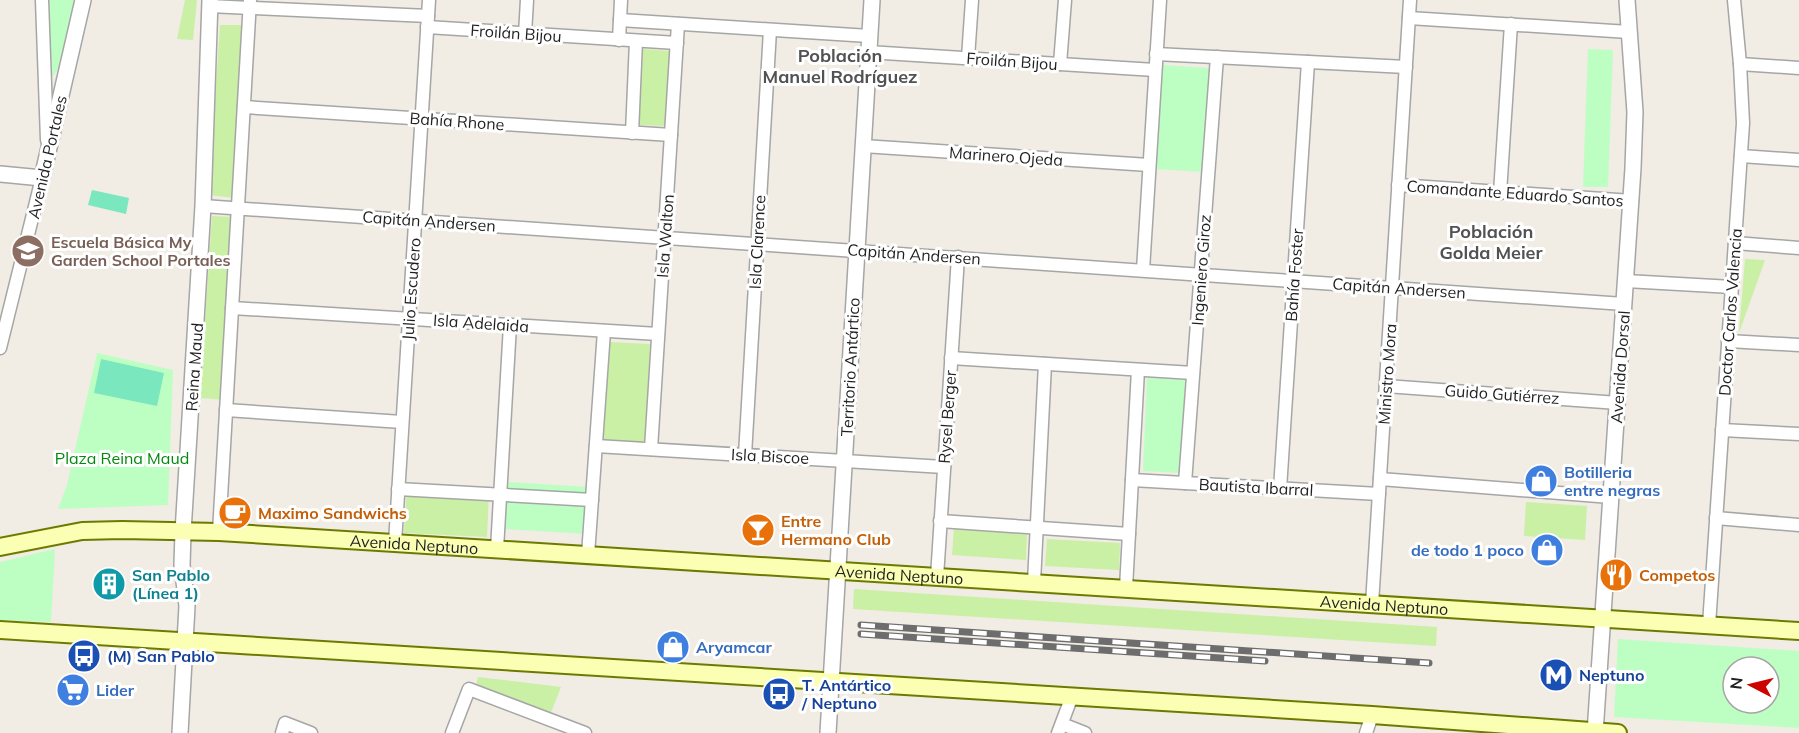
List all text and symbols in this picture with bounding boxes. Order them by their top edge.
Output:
street label: Froilán Bijou [470,20,562,46]
district label: Población Manuel Rodríguez [762,44,918,88]
street label: Froilán Bijou [966,48,1058,74]
street label: Avenida Portales [23,93,71,221]
street label: Bahía Rhone [409,108,505,134]
street label: Marinero Ojeda [948,142,1064,170]
street label: Comandante Eduardo Santos [1406,175,1624,211]
street label: Isla Walton [652,193,678,279]
street label: Isla Clarence [745,194,769,290]
street label: Capitán Andersen [362,206,496,236]
street label: Ingeniero Giroz [1187,214,1215,326]
district label: Población Golda Meier [1439,220,1543,264]
street label: Bahía Foster [1281,228,1307,322]
street label: Doctor Carlos Valencia [1714,228,1746,396]
place label: Escuela Básica My Garden School Portales [51,232,231,270]
school or university icon: Escuela Básica My Garden School Portales [10,233,46,269]
street label: Julio Escudero [397,237,425,341]
street label: Capitán Andersen [847,239,981,269]
street label: Capitán Andersen [1332,273,1466,303]
street label: Territorio Antártico [836,297,864,437]
street label: Isla Adelaida [432,310,530,336]
street label: Avenida Dorsal [1606,310,1634,424]
street label: Reina Maud [181,322,207,412]
street label: Ministro Mora [1373,323,1401,425]
street label: Rysel Berger [934,369,960,464]
street label: Guido Gutiérrez [1444,380,1560,408]
street label: Isla Biscoe [731,444,809,468]
park label: Plaza Reina Maud [55,448,189,468]
place label: Botilleria entre negras [1564,462,1660,500]
shop icon: Botilleria entre negras [1523,463,1559,499]
street label: Bautista Ibarral [1198,474,1314,500]
cafe icon: Maximo Sandwichs [217,495,253,531]
place label: Maximo Sandwichs [258,503,407,523]
place label: Entre Hermano Club [781,511,891,549]
bar icon: Entre Hermano Club [740,512,776,548]
street label: Avenida Neptuno [349,530,479,558]
shop icon: de todo 1 poco [1529,532,1565,568]
place label: de todo 1 poco [1411,540,1524,560]
restaurant icon: Competos [1598,557,1634,593]
street label: Avenida Neptuno [834,561,964,589]
place label: San Pablo (Línea 1) [132,565,210,603]
place label: Competos [1639,565,1715,585]
building icon: San Pablo (Línea 1) [91,566,127,602]
street label: Avenida Neptuno [1319,591,1449,619]
shop icon: Aryamcar [655,629,691,665]
place label: Aryamcar [696,637,773,657]
bus stop icon: (M) San Pablo [66,638,102,674]
place label: (M) San Pablo [107,646,215,666]
north arrow [1721,655,1781,715]
metro station icon: Neptuno [1538,657,1574,693]
place label: Neptuno [1579,665,1644,685]
supermarket icon: Lider [55,672,91,708]
place label: T. Antártico / Neptuno [801,675,891,713]
bus stop icon: T. Antártico / Neptuno [761,676,797,712]
text: N [1725,676,1747,690]
place label: Lider [96,680,135,700]

